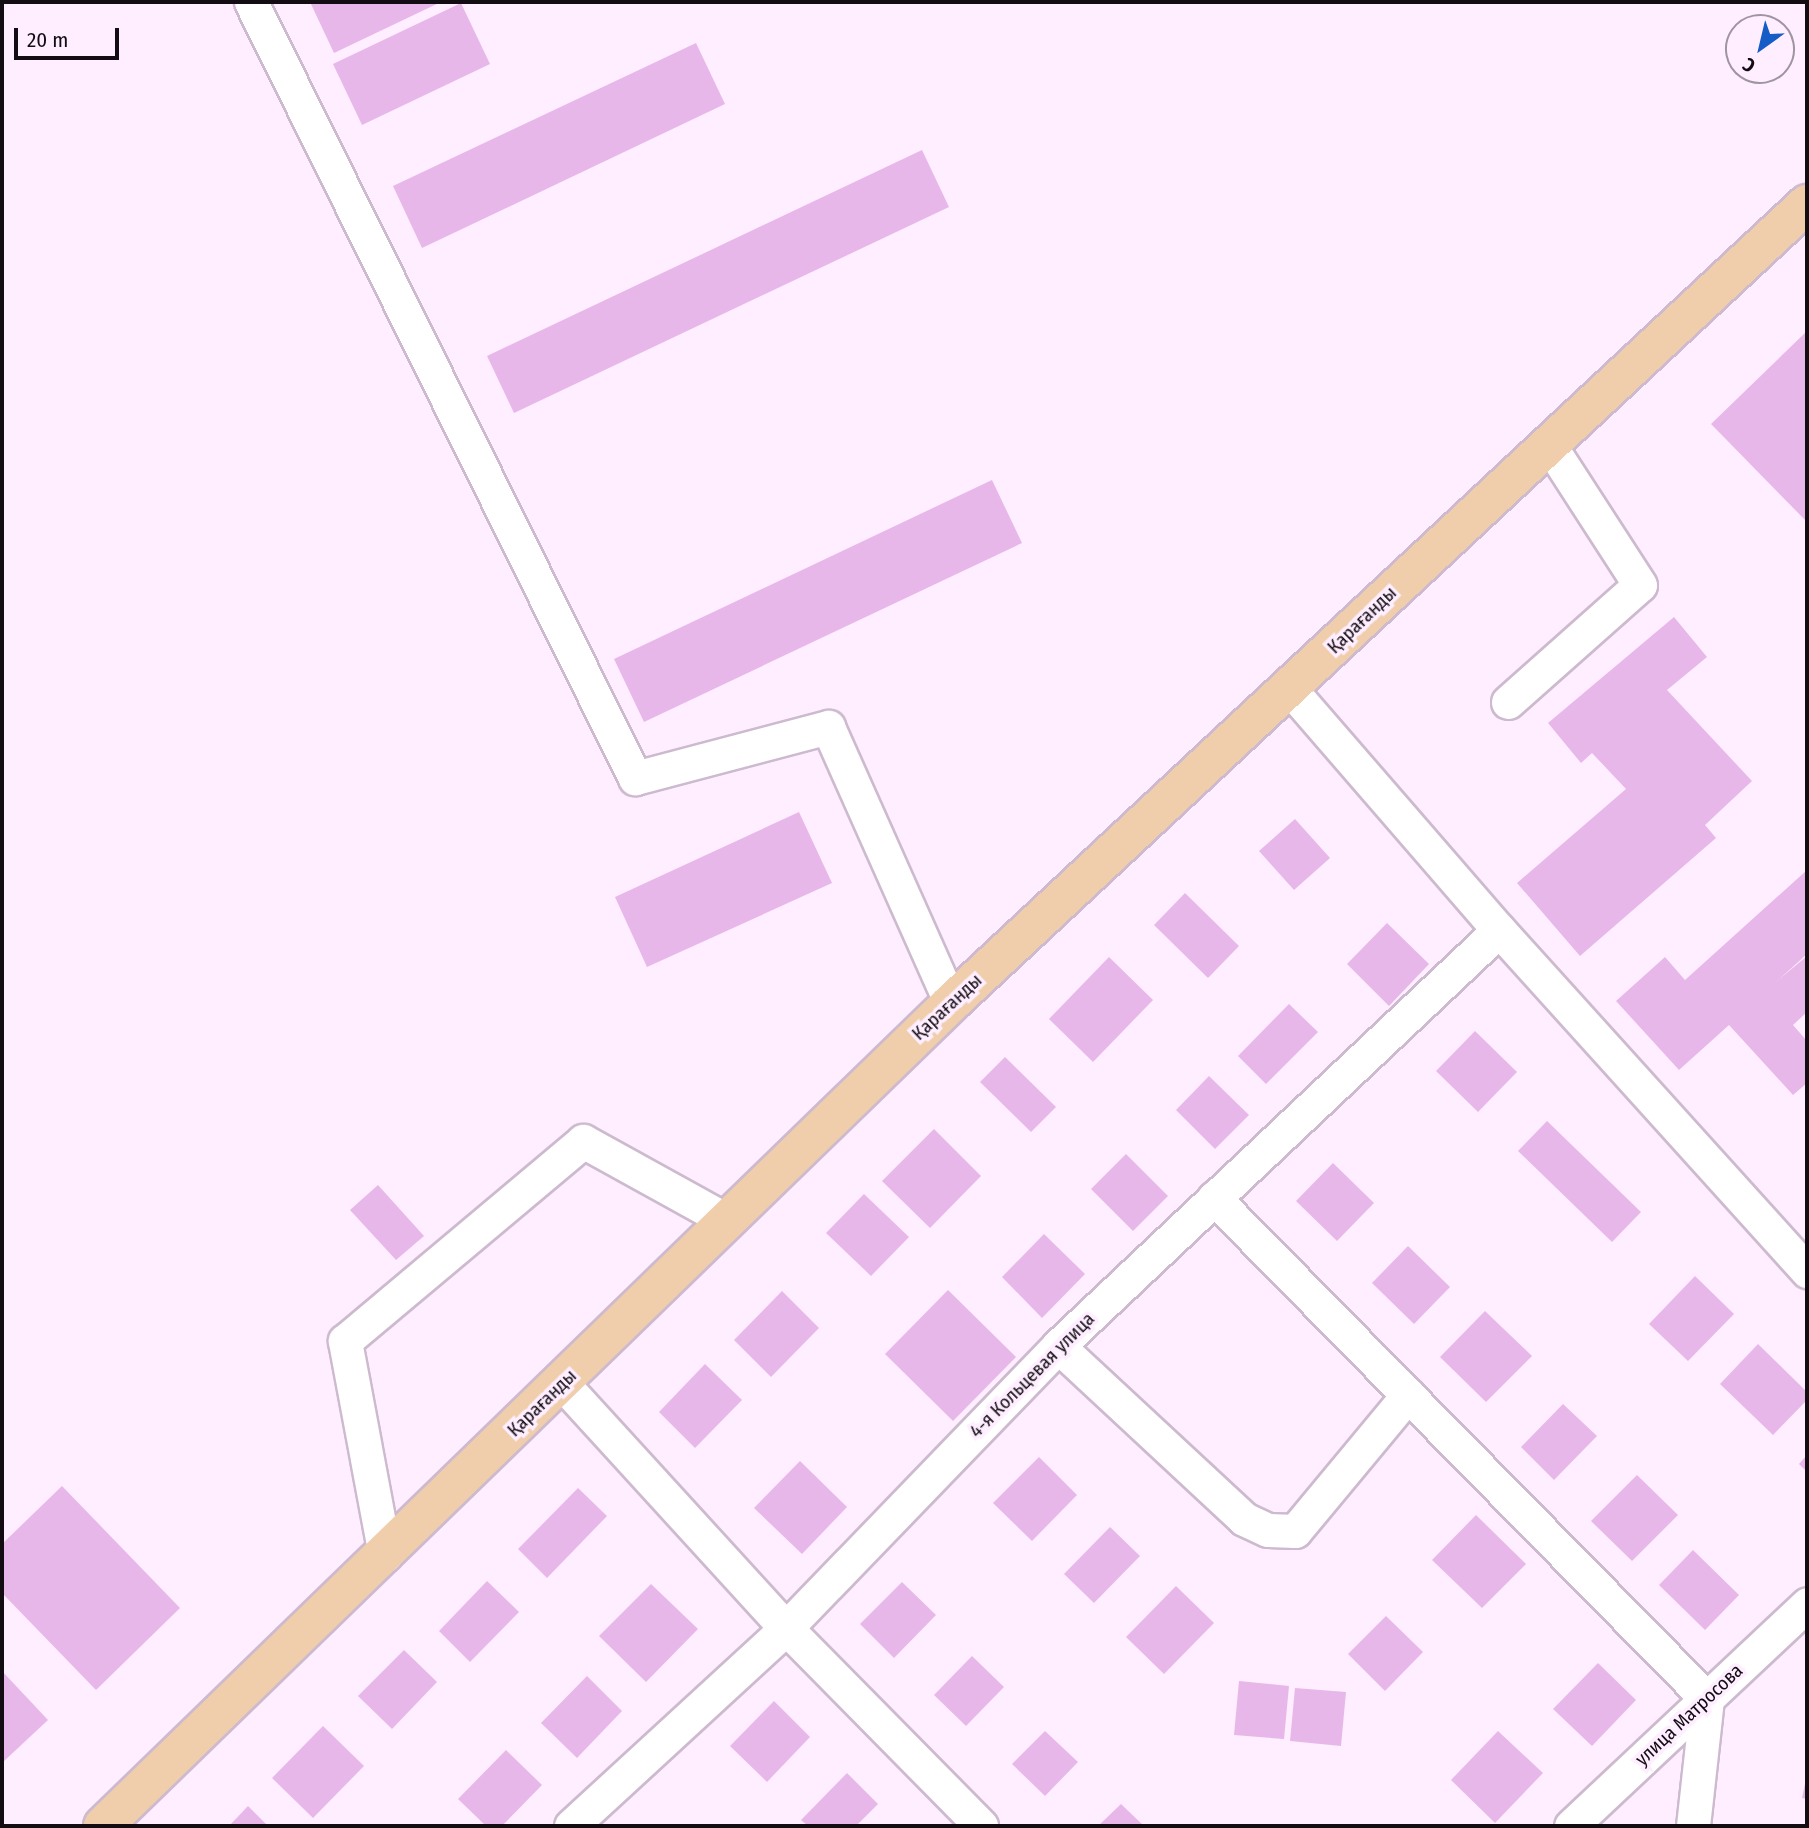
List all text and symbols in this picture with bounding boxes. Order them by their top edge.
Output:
scale bar [18,14,122,58]
north arrow [1725,14,1795,84]
text: 20 m [27,27,68,53]
text: С [1739,53,1760,77]
street label: Қарағанды [1323,581,1401,659]
street label: Қарағанды [907,969,987,1045]
street label: 4-я Кольцевая улица [965,1308,1099,1442]
street label: Қарағанды [503,1364,581,1442]
street label: улица Матросова [1630,1659,1748,1771]

